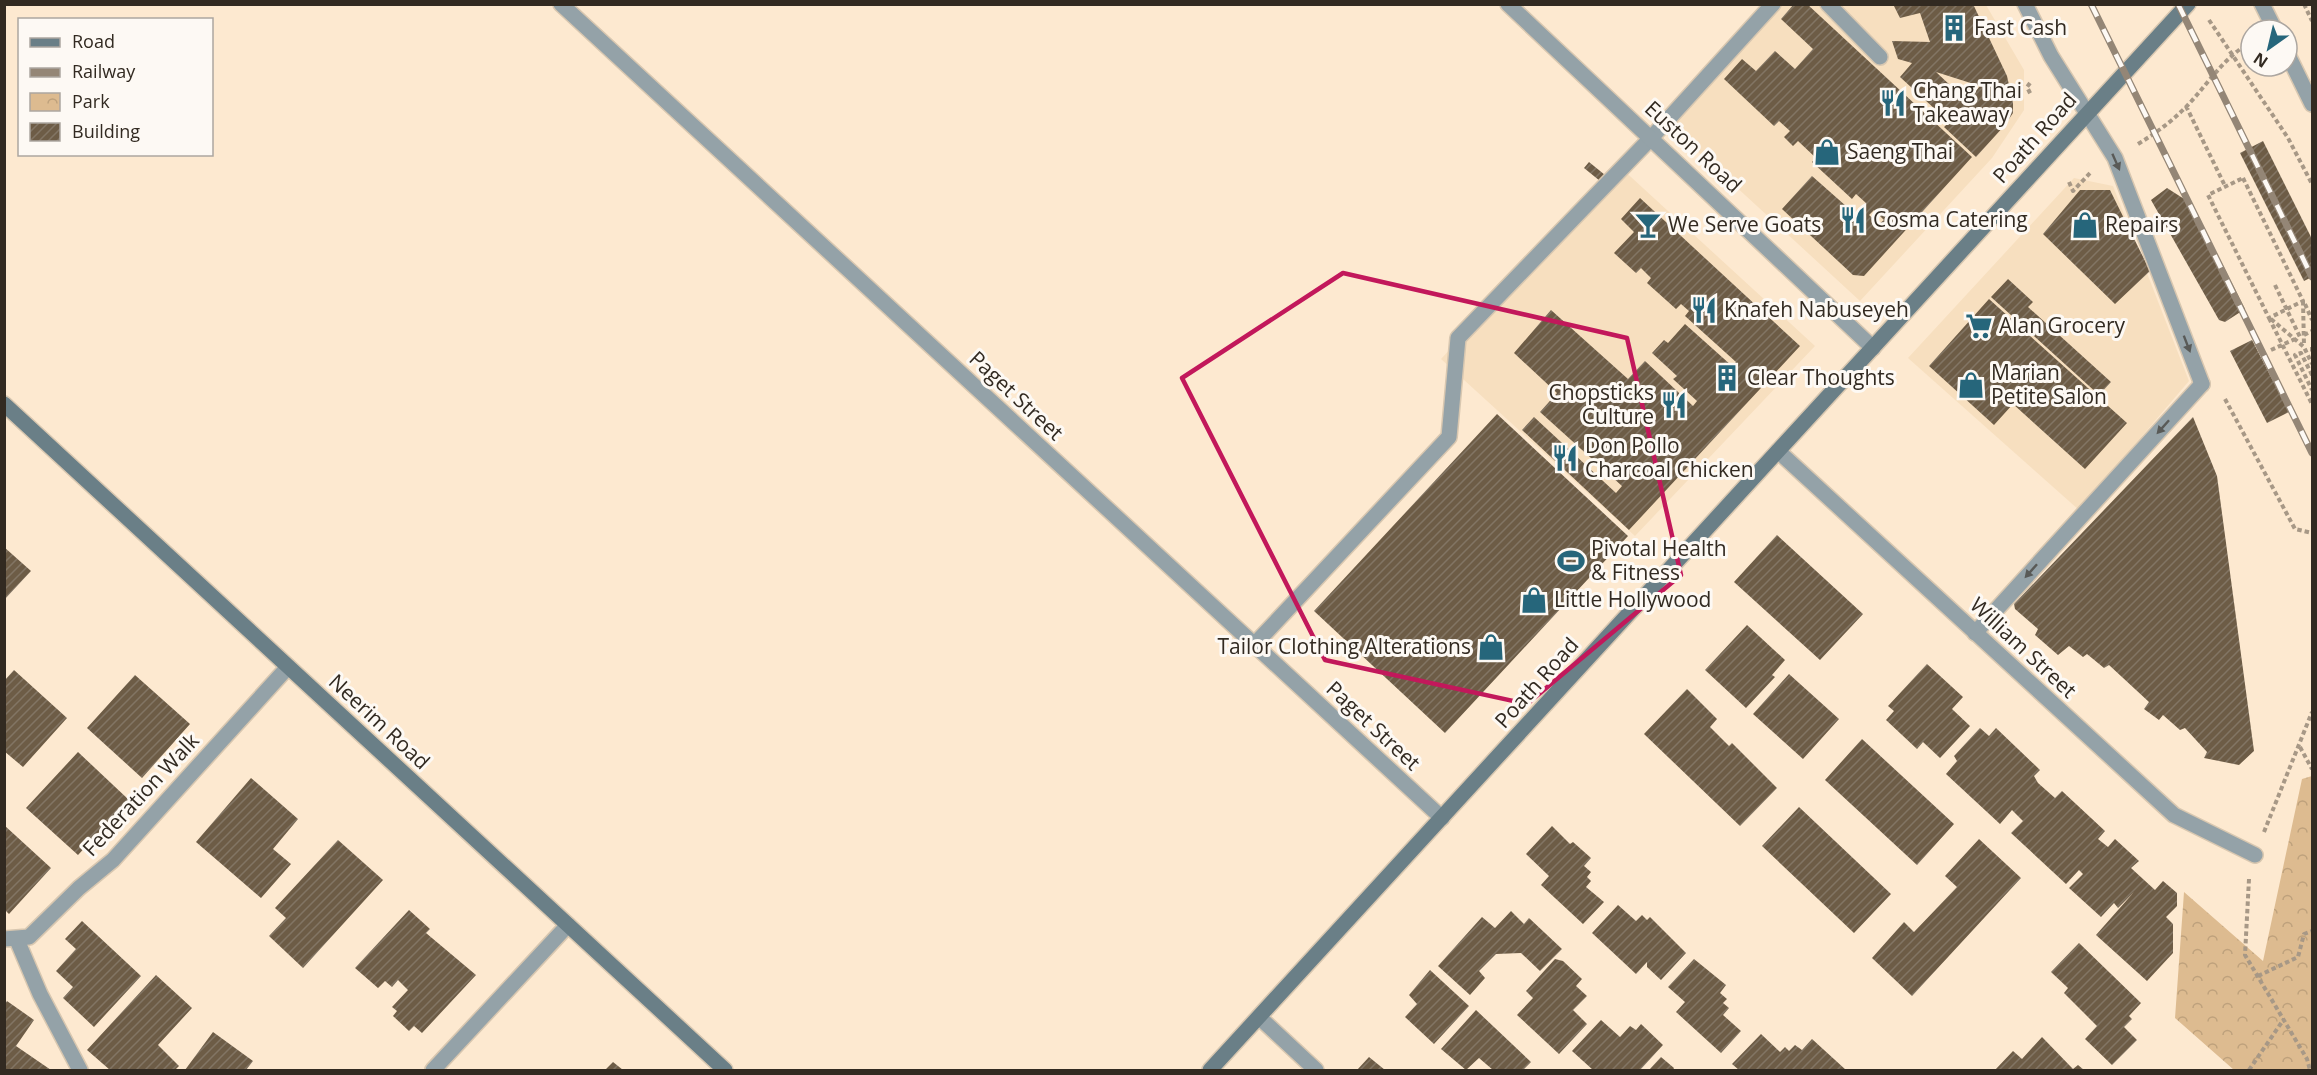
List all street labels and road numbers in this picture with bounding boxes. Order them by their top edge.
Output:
street label: Poath Road [1986,86,2082,189]
street label: Euston Road [1639,94,1748,198]
street label: Paget Street [964,344,1070,446]
street label: William Street [1964,591,2083,704]
street label: Poath Road [1488,631,1584,734]
street label: Neerim Road [323,667,436,775]
street label: Paget Street [1321,674,1427,776]
street label: Federation Walk [76,727,205,862]

